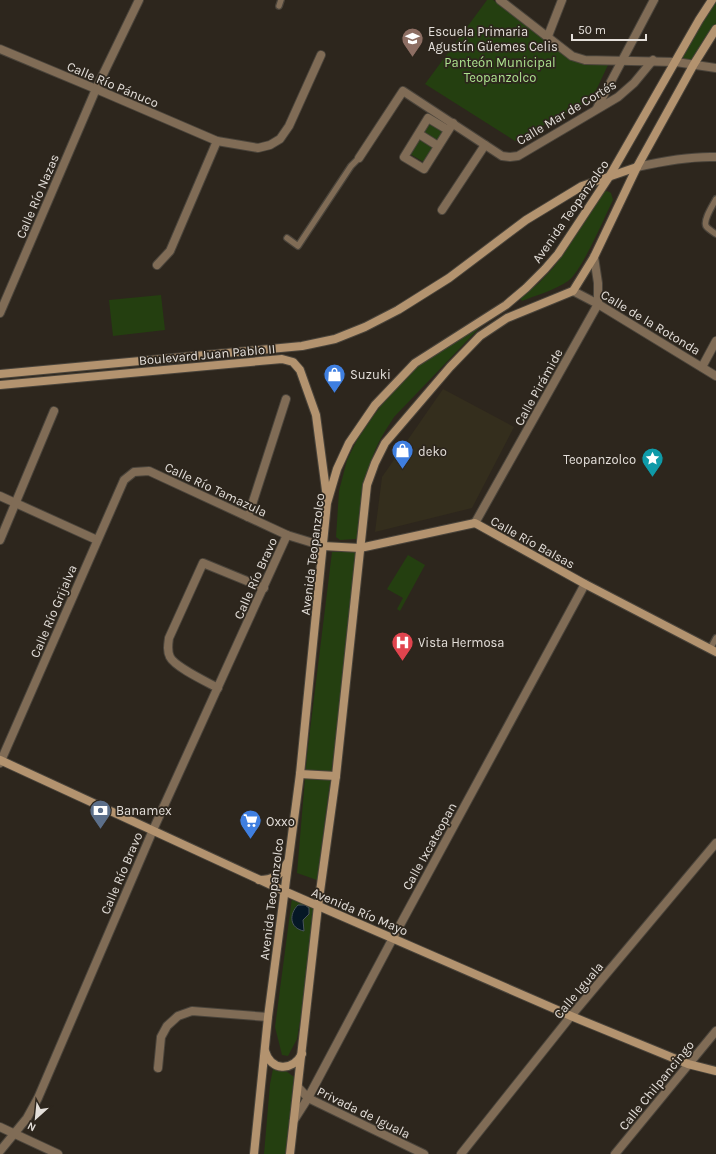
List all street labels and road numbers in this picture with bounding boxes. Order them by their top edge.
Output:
street label: Calle Río Pánuco [65,58,161,111]
street label: Calle Mar de Cortés [514,77,619,148]
street label: Calle Río Nazas [13,152,62,241]
street label: Avenida Teopanzolco [529,157,612,266]
street label: Calle de la Rotonda [598,287,703,358]
street label: Boulevard Juan Pablo II [138,341,276,368]
street label: Calle Pirámide [511,346,566,428]
street label: Calle Río Tamazula [162,459,269,520]
street label: Avenida Teopanzolco [298,492,327,616]
street label: Calle Río Balsas [488,513,578,572]
street label: Calle Río Bravo [231,535,280,621]
street label: Calle Río Grijalva [27,562,80,660]
street label: Calle Ixcateopan [399,800,460,893]
street label: Calle Río Bravo [97,830,146,917]
street label: Avenida Teopanzolco [257,837,286,961]
street label: Avenida Río Mayo [309,884,410,939]
street label: Calle Iguala [550,959,606,1022]
street label: Calle Chilpancingo [616,1037,697,1133]
street label: Privada de Iguala [315,1083,413,1141]

